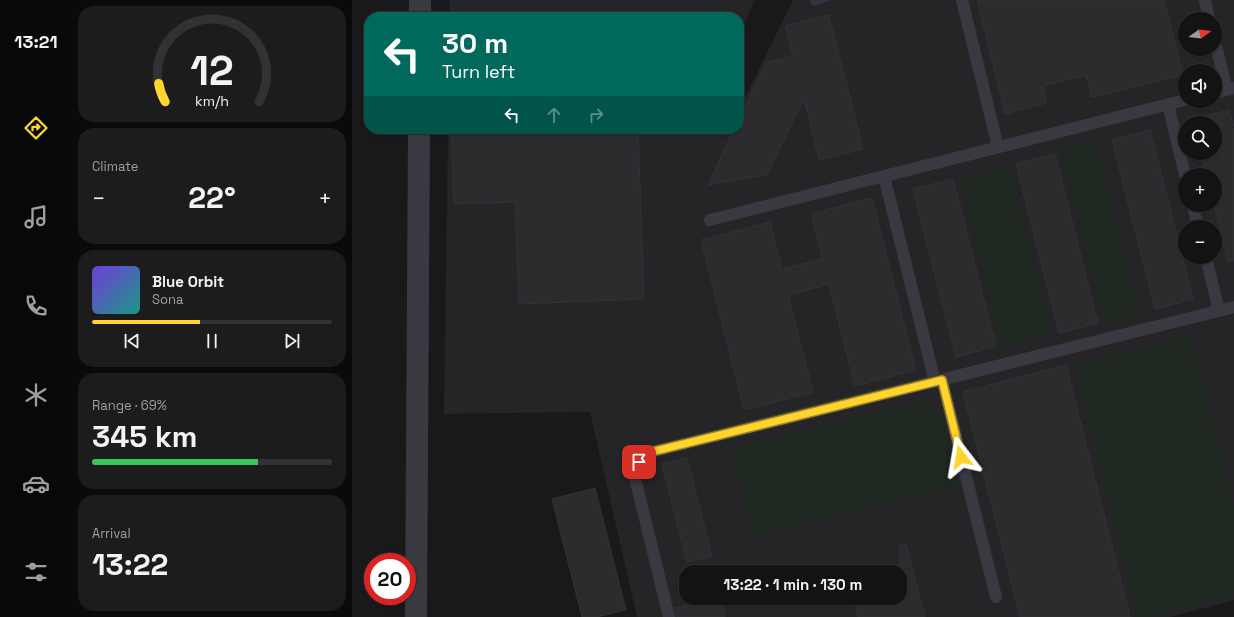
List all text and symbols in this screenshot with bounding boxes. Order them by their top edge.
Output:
north arrow [1178,12,1222,56]
map controls [1178,12,1222,264]
text: 30 m [442,25,508,61]
icon: left [376,28,428,80]
text: 13:21 [14,30,58,53]
text: 12 [190,44,234,97]
text: Turn left [442,60,515,83]
button: sound [1178,64,1222,108]
text: km/h [195,92,229,110]
icon: left [501,104,523,126]
icon: ahead [543,104,565,126]
icon: right [585,104,607,126]
icon: directions [22,114,50,142]
button: search [1178,116,1222,160]
text: Climate [92,158,138,175]
button: + [1178,168,1222,212]
text: 22° [188,178,236,217]
text: − [92,184,106,212]
text: + [318,184,332,212]
icon: music [22,203,50,231]
button: − [1178,220,1222,264]
text: Blue Orbit [152,272,224,291]
text: Sona [152,291,183,308]
icon: phone [22,292,50,320]
icon: previous [121,330,143,352]
icon: pause [201,330,223,352]
icon: next [281,330,303,352]
icon: climate [22,381,50,409]
text: Range · 69% [92,397,167,414]
text: 345 km [92,417,197,456]
position arrow [940,436,982,478]
pin [622,445,656,479]
icon: arrive [628,451,650,473]
icon: car [22,470,50,498]
text: Arrival [92,525,131,542]
text: 13:22 [92,545,168,584]
speed limit sign: 20 [364,553,416,605]
icon: filters [22,558,50,586]
text: 13:22 · 1 min · 130 m [724,575,862,594]

